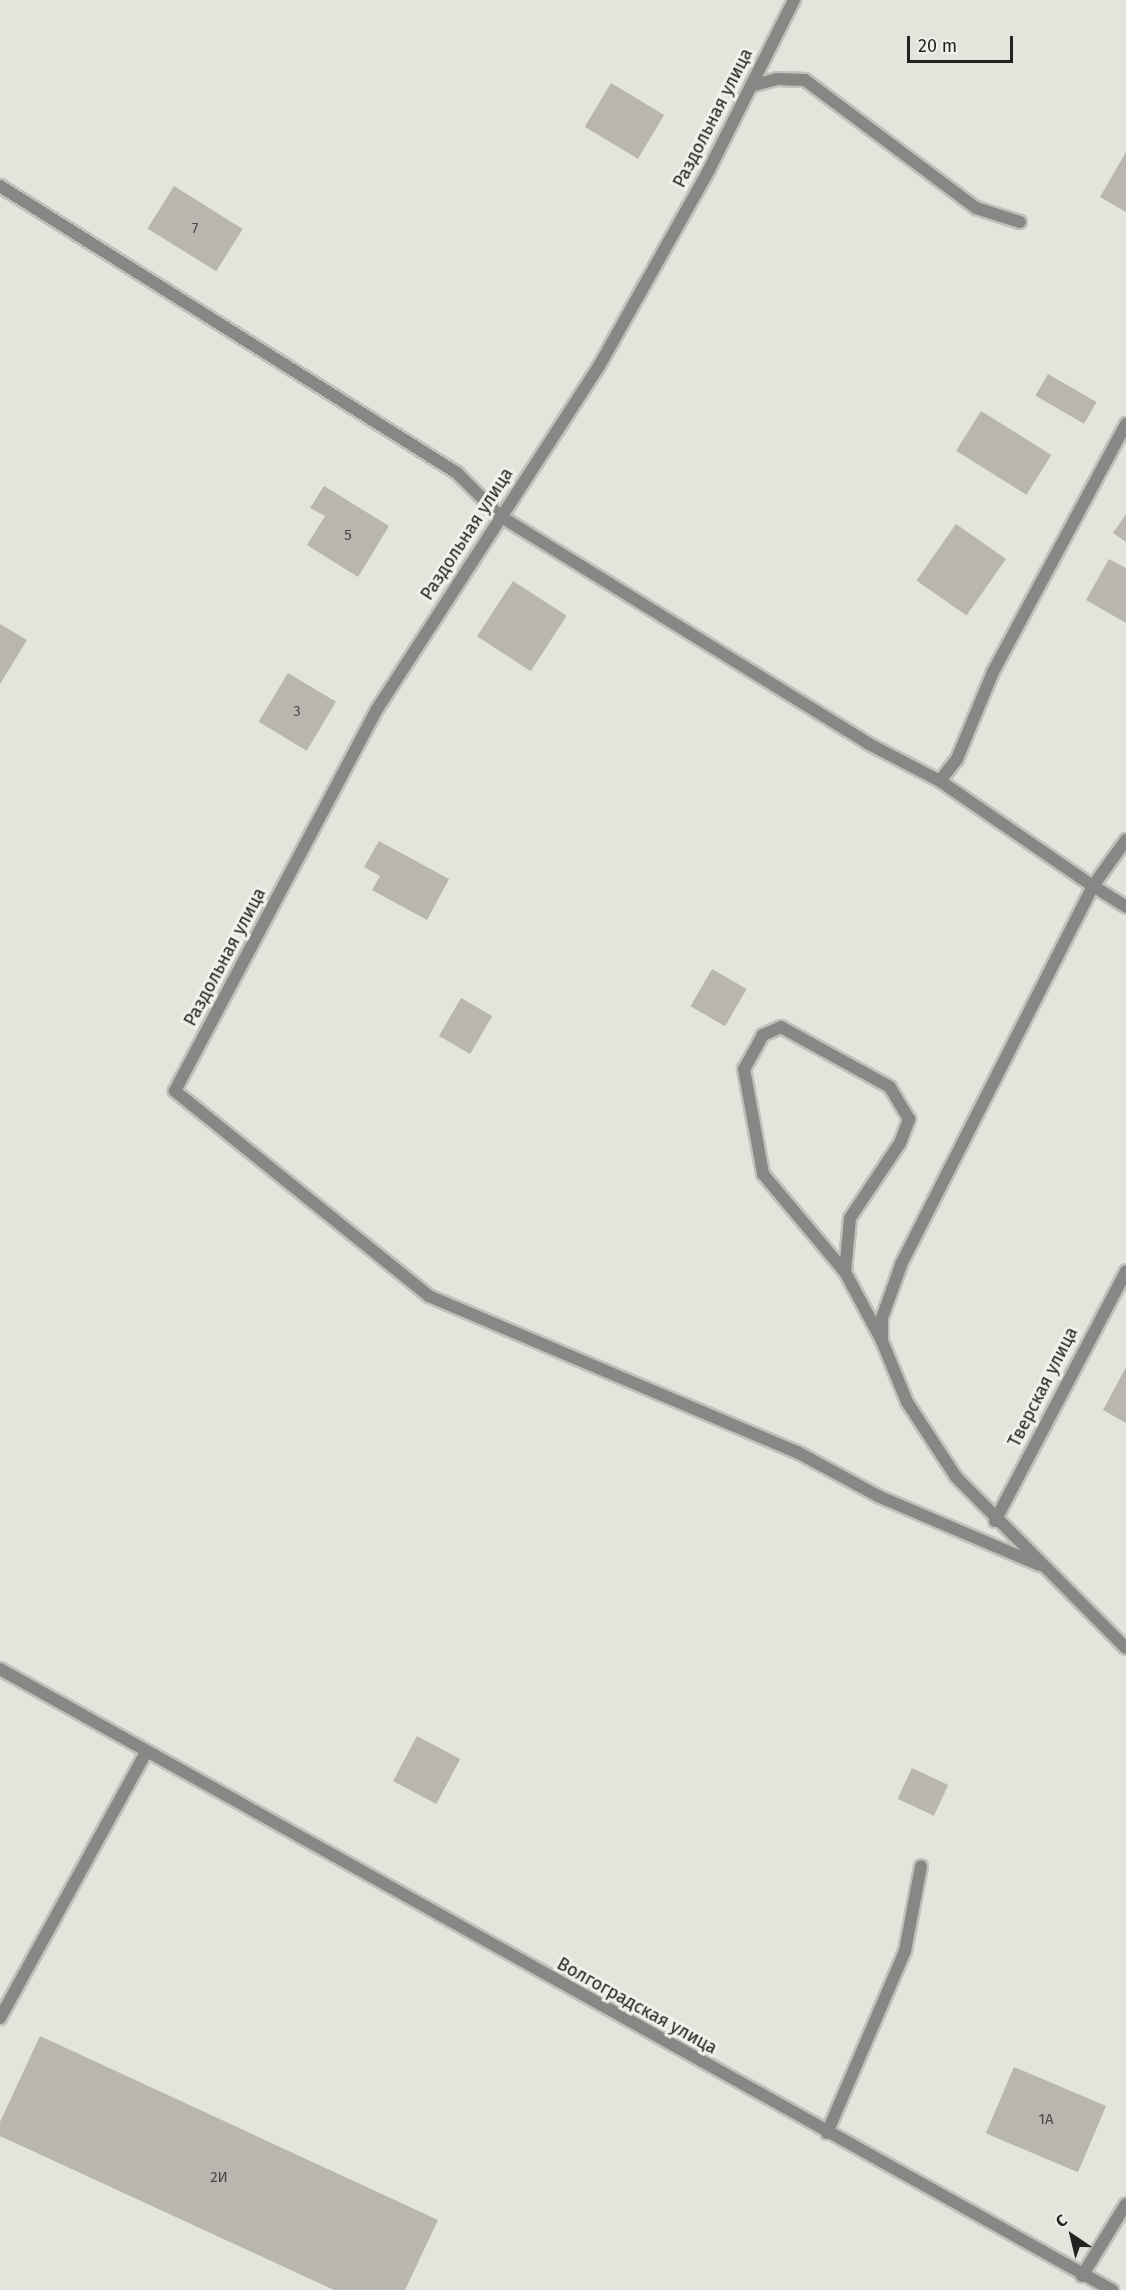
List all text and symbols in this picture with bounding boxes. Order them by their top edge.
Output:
scale bar [910,24,1016,62]
text: 20 m [918,35,957,57]
street label: Раздольная улица [669,45,757,191]
house number: 7 [192,220,198,238]
street label: Раздольная улица [416,464,518,604]
house number: 5 [344,527,352,545]
house number: 3 [293,703,301,721]
street label: Раздольная улица [179,884,271,1030]
street label: Тверская улица [1003,1323,1083,1451]
street label: Волгоградская улица [553,1953,721,2059]
house number: 1А [1038,2111,1054,2129]
house number: 2И [210,2169,228,2187]
north arrow [1042,2206,1102,2266]
text: С [1052,2210,1071,2231]

